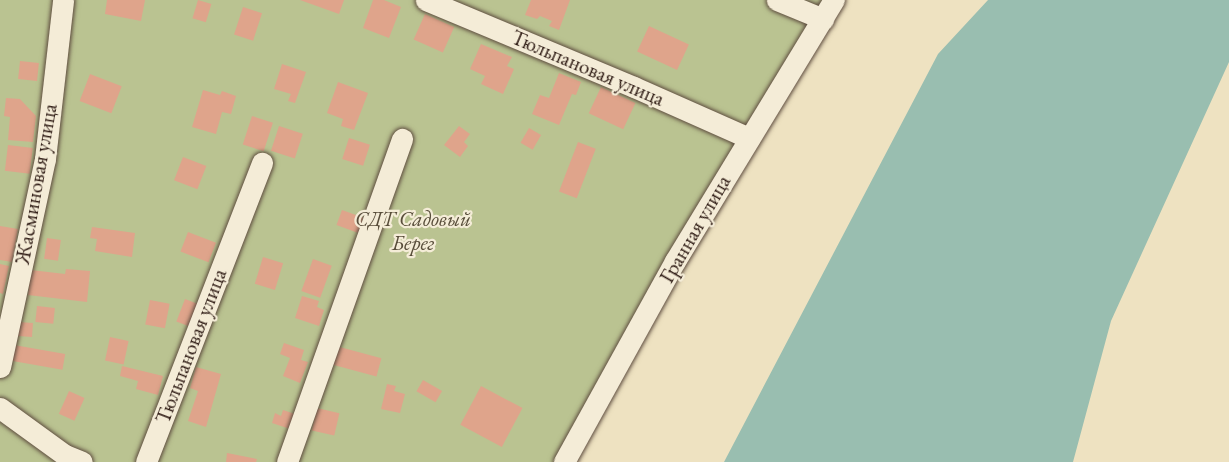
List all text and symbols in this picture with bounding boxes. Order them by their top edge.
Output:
street label: Тюльпановая улица [508,24,668,112]
street label: Жасминовая улица [9,102,63,266]
street label: Гранная улица [654,171,736,287]
park label: СДТ Садовый Берег [355,206,471,256]
street label: Тюльпановая улица [150,265,232,427]

